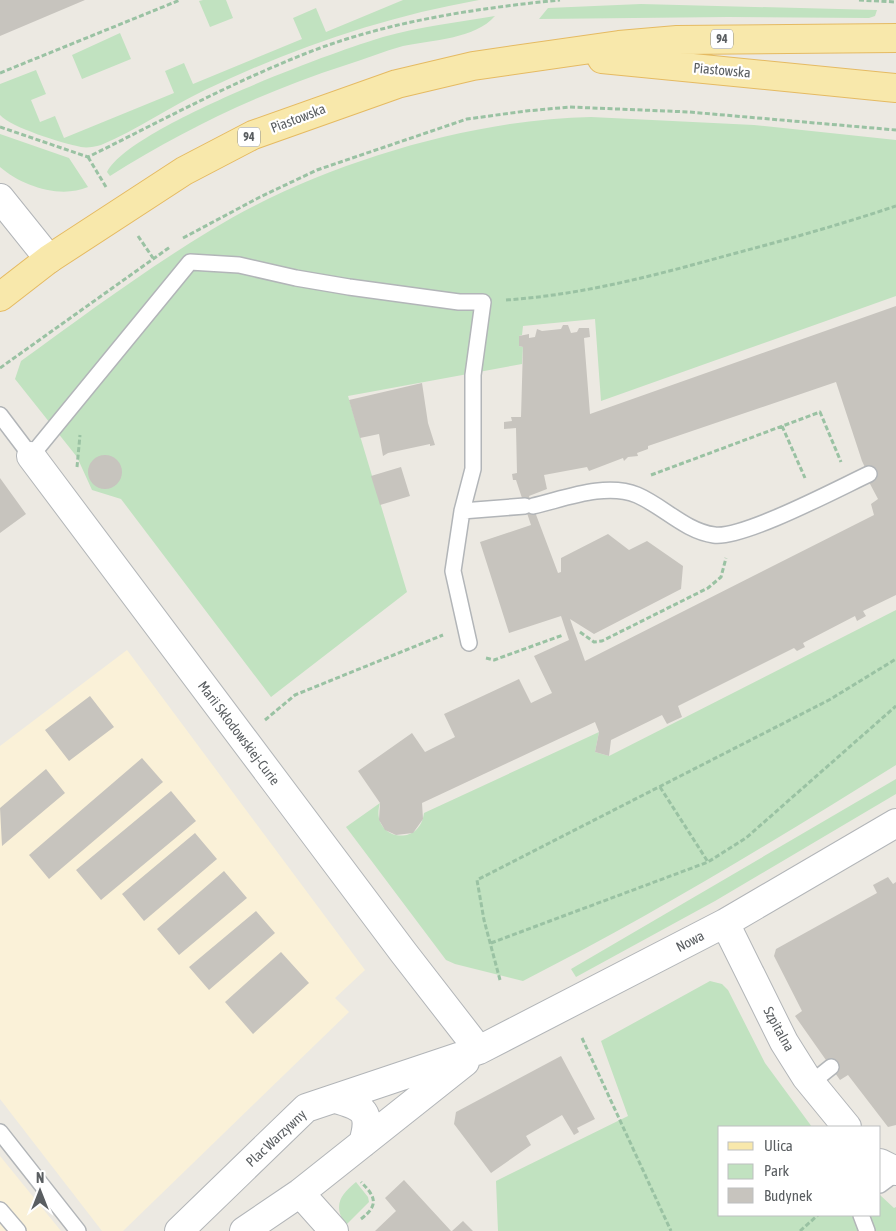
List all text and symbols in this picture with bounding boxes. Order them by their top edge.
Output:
road number: 94 [711,30,733,48]
street label: Piastowska [693,60,751,80]
street label: Piastowska [268,100,328,136]
road number: 94 [238,128,260,146]
street label: Marii Skłodowskiej-Curie [195,678,283,788]
street label: Nowa [673,927,707,955]
street label: Szpitalna [760,1004,798,1054]
street label: Plac Warzywny [243,1106,310,1170]
legend [718,1126,881,1216]
text: Ulica [764,1137,793,1154]
text: Park [764,1162,789,1179]
north arrow [15,1166,65,1216]
text: N [36,1170,44,1186]
text: Budynek [764,1187,813,1204]

